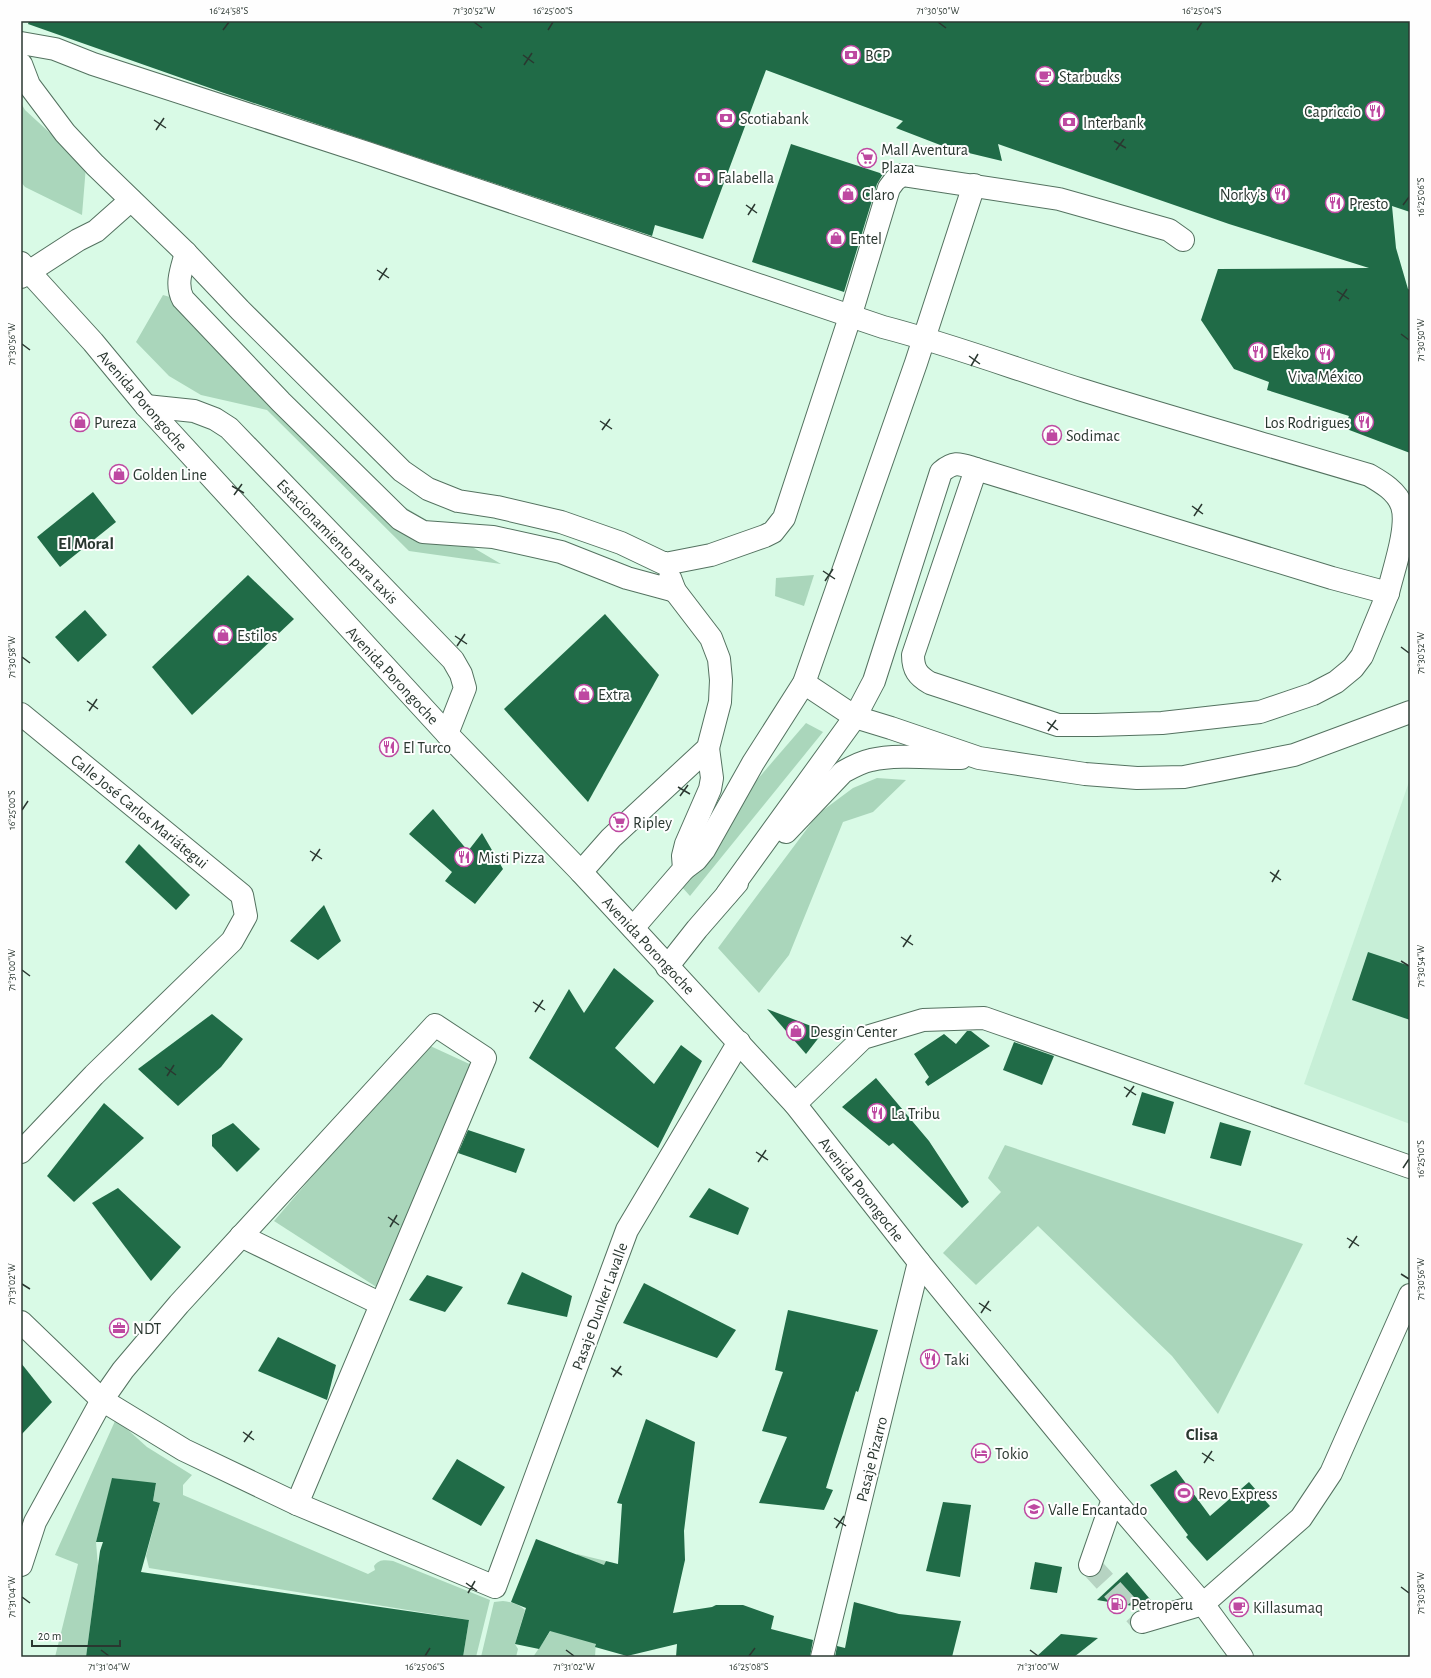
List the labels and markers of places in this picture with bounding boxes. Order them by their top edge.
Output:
bank icon: BCP [840,44,862,66]
place label: BCP [865,48,890,64]
cafe icon: Starbucks [1034,65,1056,87]
place label: Starbucks [1059,69,1120,85]
restaurant icon: Capriccio [1364,100,1386,122]
place label: Capriccio [1304,104,1361,120]
bank icon: Scotiabank [715,107,737,129]
place label: Scotiabank [740,111,809,127]
bank icon: Interbank [1058,111,1080,133]
place label: Interbank [1083,115,1145,131]
place label: Mall Aventura Plaza [881,142,968,176]
supermarket icon: Mall Aventura Plaza [856,147,878,169]
bank icon: Falabella [693,166,715,188]
place label: Falabella [718,170,774,186]
shop icon: Claro [837,183,859,205]
restaurant icon: Norky's [1269,183,1291,205]
place label: Claro [862,187,895,203]
place label: Norky's [1220,187,1266,204]
restaurant icon: Presto [1324,192,1346,214]
place label: Presto [1349,196,1388,212]
shop icon: Entel [825,227,847,249]
place label: Entel [850,231,882,247]
restaurant icon: Ekeko [1247,341,1269,363]
restaurant icon: Viva México [1314,343,1336,365]
place label: Ekeko [1272,345,1309,361]
place label: Viva México [1288,369,1362,385]
shop icon: Pureza [69,411,91,433]
restaurant icon: Los Rodrigues [1353,411,1375,433]
place label: Pureza [94,415,137,431]
place label: Los Rodrigues [1264,415,1350,431]
shop icon: Sodimac [1041,424,1063,446]
place label: Sodimac [1066,428,1120,444]
shop icon: Golden Line [108,463,130,485]
place label: Golden Line [133,467,207,483]
shop icon: Estilos [212,624,234,646]
place label: Estilos [237,628,277,644]
shop icon: Extra [573,683,595,705]
place label: Extra [598,687,630,703]
restaurant icon: El Turco [378,736,400,758]
place label: El Turco [403,740,451,756]
supermarket icon: Ripley [608,811,630,833]
place label: Ripley [633,815,672,832]
restaurant icon: Misti Pizza [453,846,475,868]
place label: Misti Pizza [478,850,545,866]
shop icon: Desgin Center [785,1020,807,1042]
place label: Desgin Center [810,1024,898,1040]
restaurant icon: La Tribu [866,1102,888,1124]
place label: La Tribu [891,1106,940,1122]
office icon: NDT [108,1317,130,1339]
place label: NDT [133,1321,162,1337]
restaurant icon: Taki [919,1348,941,1370]
place label: Taki [944,1352,969,1368]
hotel icon: Tokio [970,1442,992,1464]
place label: Tokio [995,1446,1029,1462]
sports icon: Revo Express [1173,1482,1195,1504]
place label: Revo Express [1198,1486,1278,1502]
school or university icon: Valle Encantado [1023,1498,1045,1520]
place label: Valle Encantado [1048,1502,1148,1518]
fuel station icon: Petroperu [1106,1593,1128,1615]
cafe icon: Killasumaq [1228,1596,1250,1618]
place label: Petroperu [1131,1597,1193,1613]
place label: Killasumaq [1253,1600,1323,1616]

